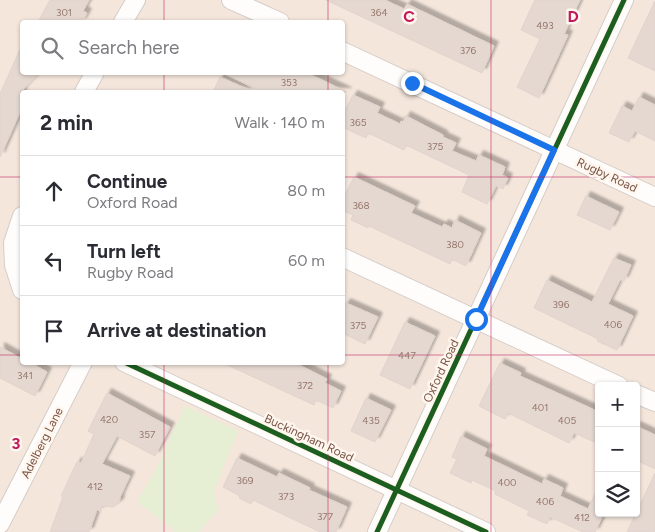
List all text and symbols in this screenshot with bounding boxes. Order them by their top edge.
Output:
house number: 301 [56,6,72,19]
house number: 364 [370,6,388,19]
text: C [403,7,415,26]
text: D [567,7,579,26]
house number: 493 [536,19,554,32]
search box [20,20,345,75]
icon: search [38,34,66,62]
text: Search here [78,36,180,59]
house number: 376 [460,44,477,57]
route end [401,72,424,95]
house number: 353 [281,76,297,89]
text: 2 min [40,110,93,135]
text: Walk · 140 m [235,113,325,132]
house number: 365 [350,116,367,129]
house number: 375 [427,140,444,153]
street label: Rugby Road [575,155,639,195]
text: Continue [87,170,167,193]
icon: ahead [40,177,68,205]
text: 80 m [287,181,325,200]
text: Oxford Road [87,193,178,212]
house number: 368 [352,199,370,212]
house number: 380 [446,238,464,251]
text: Turn left [87,240,161,263]
icon: left [40,247,68,275]
text: 60 m [288,251,325,270]
text: Rugby Road [87,263,174,282]
house number: 396 [553,298,570,311]
route start [465,308,488,331]
icon: arrive [40,317,68,345]
house number: 406 [604,318,622,331]
text: Arrive at destination [87,319,266,342]
house number: 375 [350,319,367,332]
street label: Oxford Road [420,337,462,405]
house number: 447 [398,349,417,362]
house number: 341 [17,369,33,382]
house number: 372 [297,379,313,392]
map controls [595,382,640,517]
button: + [595,382,640,427]
house number: 401 [532,401,548,414]
street label: Adelberg Lane [18,405,66,481]
street label: Buckingham Road [262,411,356,465]
house number: 420 [100,413,118,426]
house number: 435 [362,414,380,427]
house number: 405 [558,414,576,427]
button: − [595,427,640,472]
house number: 357 [139,428,156,441]
text: 3 [12,434,21,453]
button: layers [595,472,640,517]
house number: 369 [237,474,254,487]
house number: 400 [497,476,517,489]
house number: 412 [87,480,103,493]
house number: 373 [278,490,294,503]
house number: 406 [536,495,554,508]
house number: 377 [317,510,334,523]
house number: 412 [574,511,590,524]

